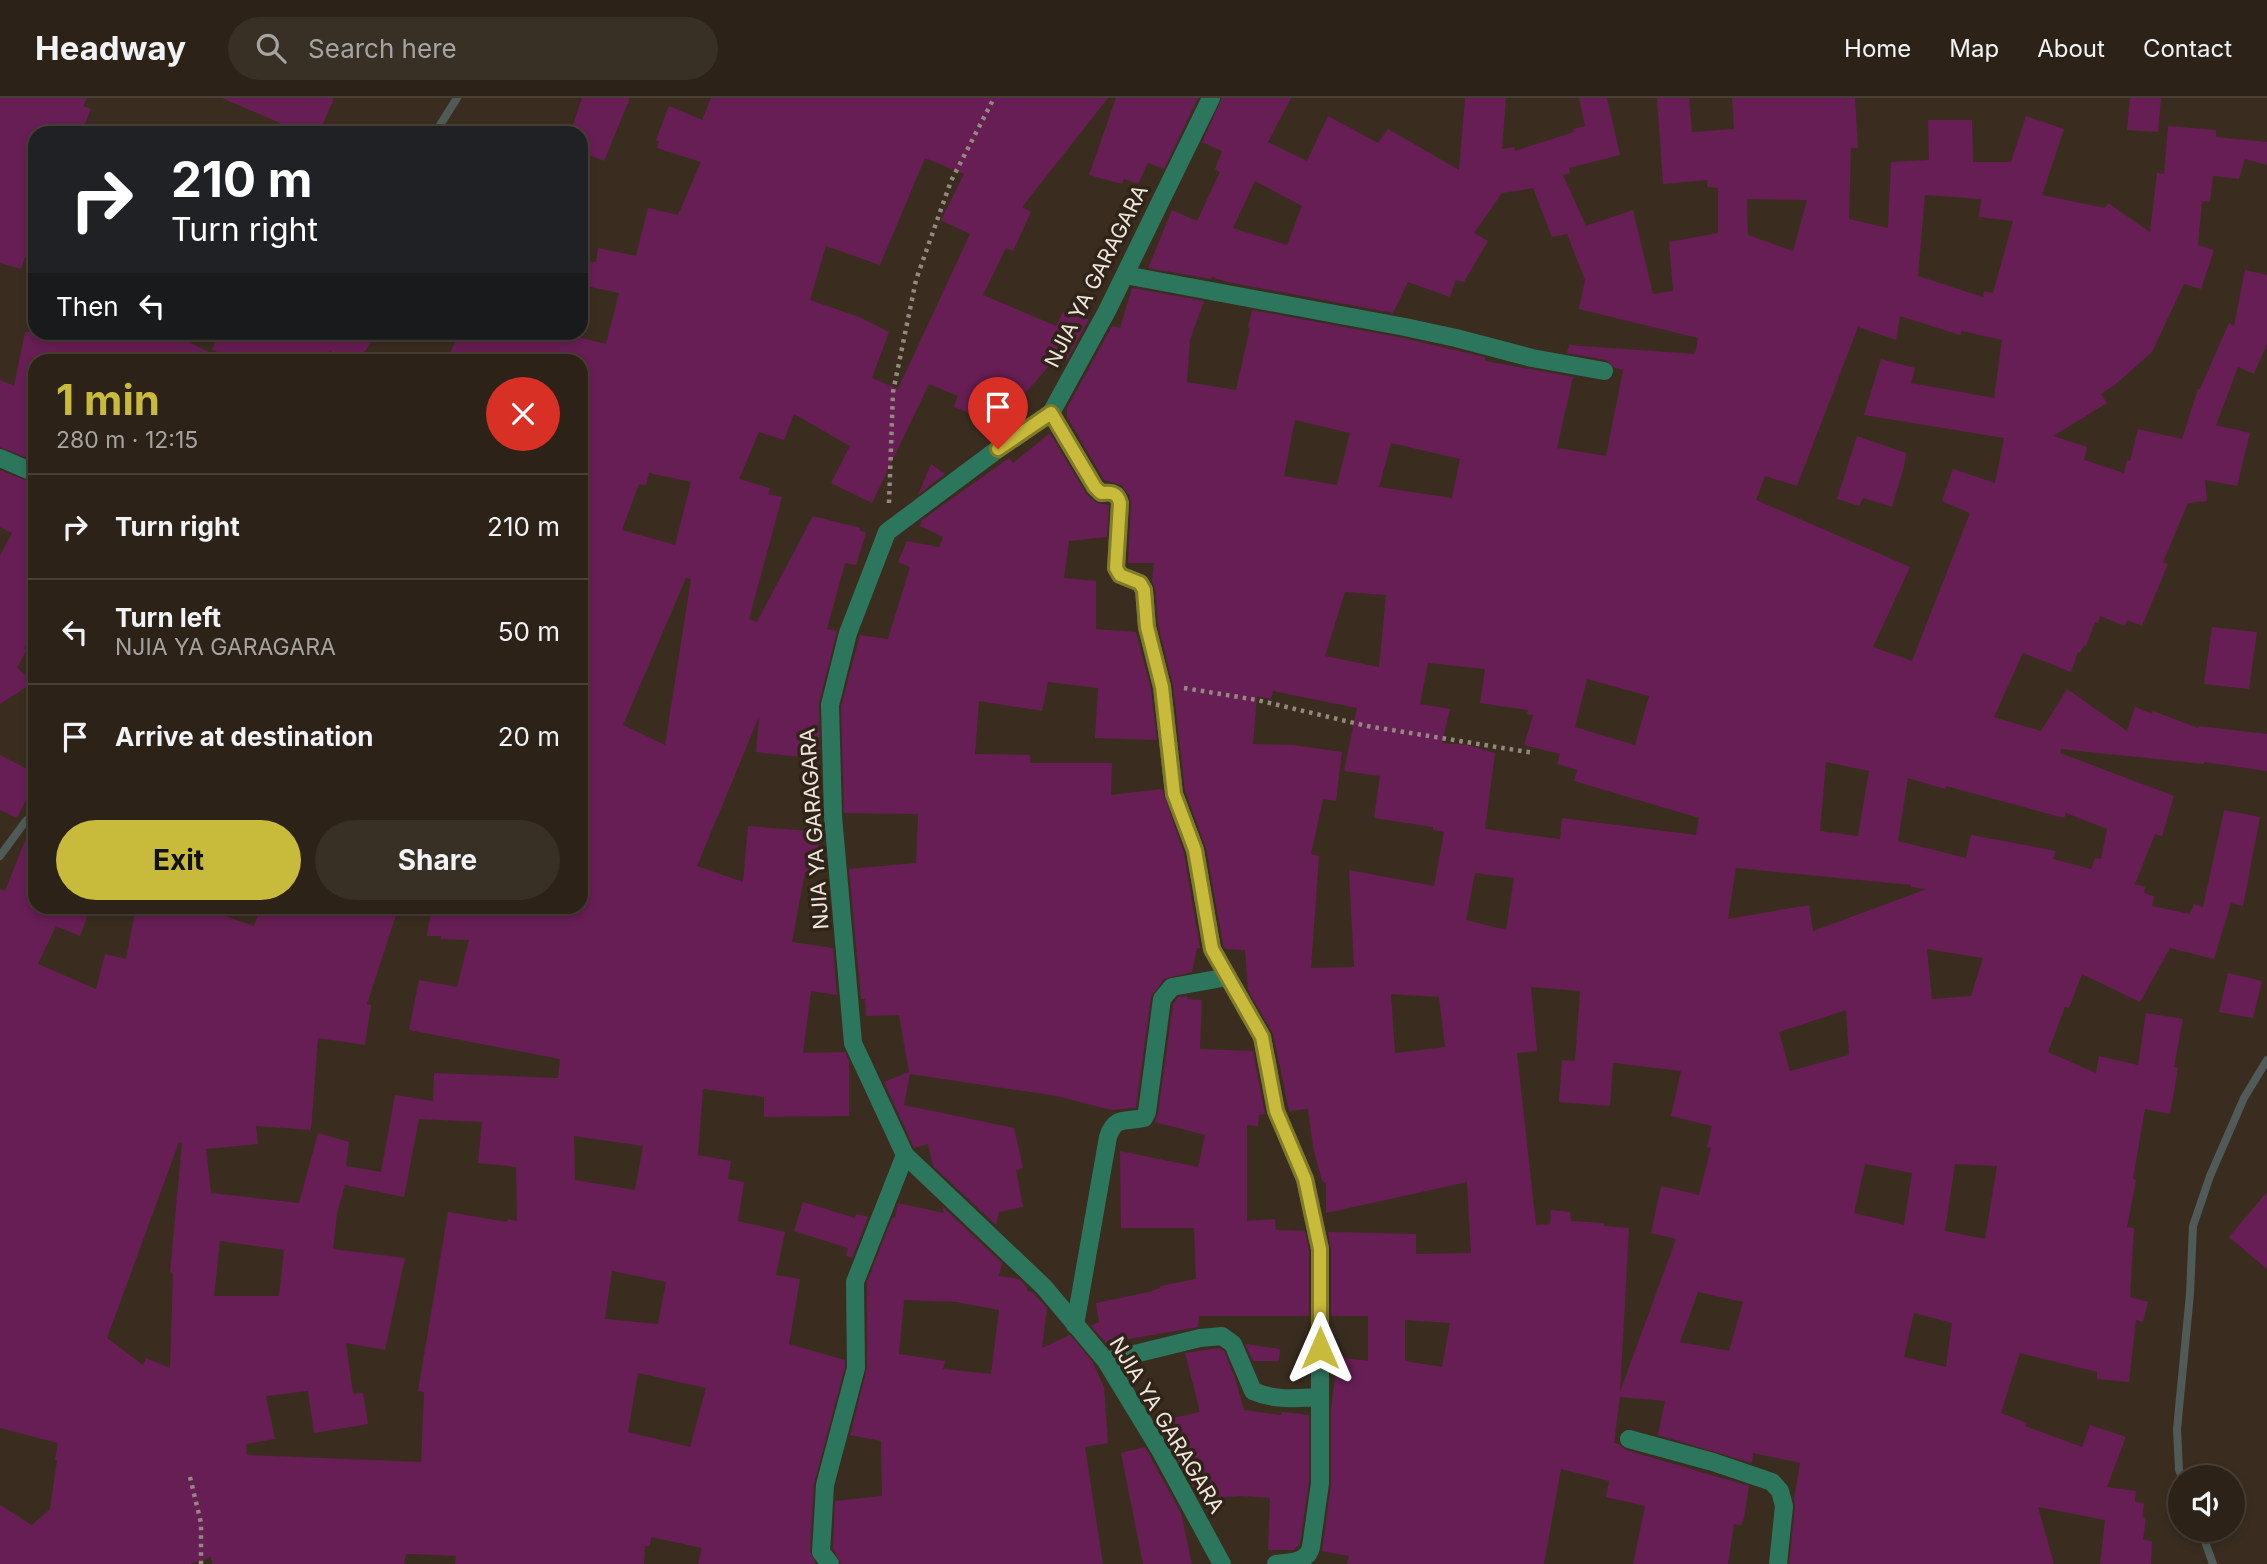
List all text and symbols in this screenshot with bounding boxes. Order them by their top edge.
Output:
search box [228,17,718,80]
text: Headway [35,28,186,68]
icon: search [252,29,290,67]
text: Search here [308,33,457,64]
text: Home [1844,34,1911,63]
text: Map [1949,34,1999,63]
text: About [2037,34,2105,63]
text: Contact [2143,34,2232,63]
text: 210 m [171,150,312,209]
icon: right [56,154,147,245]
street label: NJIA YA GARAGARA [1039,181,1153,371]
text: Turn right [171,210,318,249]
icon: left [133,287,171,325]
text: Then [56,291,119,322]
text: 1 min [56,374,160,425]
button: close [486,377,560,451]
pin [968,377,1028,449]
icon: arrive [979,388,1017,426]
text: 280 m · 12:15 [56,426,198,454]
icon: right [56,508,94,546]
text: Turn right [115,511,240,542]
text: 210 m [487,511,560,542]
text: Turn left [115,602,221,633]
icon: left [56,613,94,651]
text: 50 m [498,616,560,647]
text: NJIA YA GARAGARA [115,633,336,661]
icon: arrive [56,718,94,756]
text: Arrive at destination [115,721,374,752]
text: 20 m [498,721,560,752]
street label: NJIA YA GARAGARA [794,728,834,930]
button: Exit [56,820,301,900]
button: Share [315,820,560,900]
position arrow [1283,1311,1357,1385]
street label: NJIA YA GARAGARA [1104,1332,1230,1518]
map controls [2168,1465,2245,1542]
button: sound [2168,1465,2245,1542]

